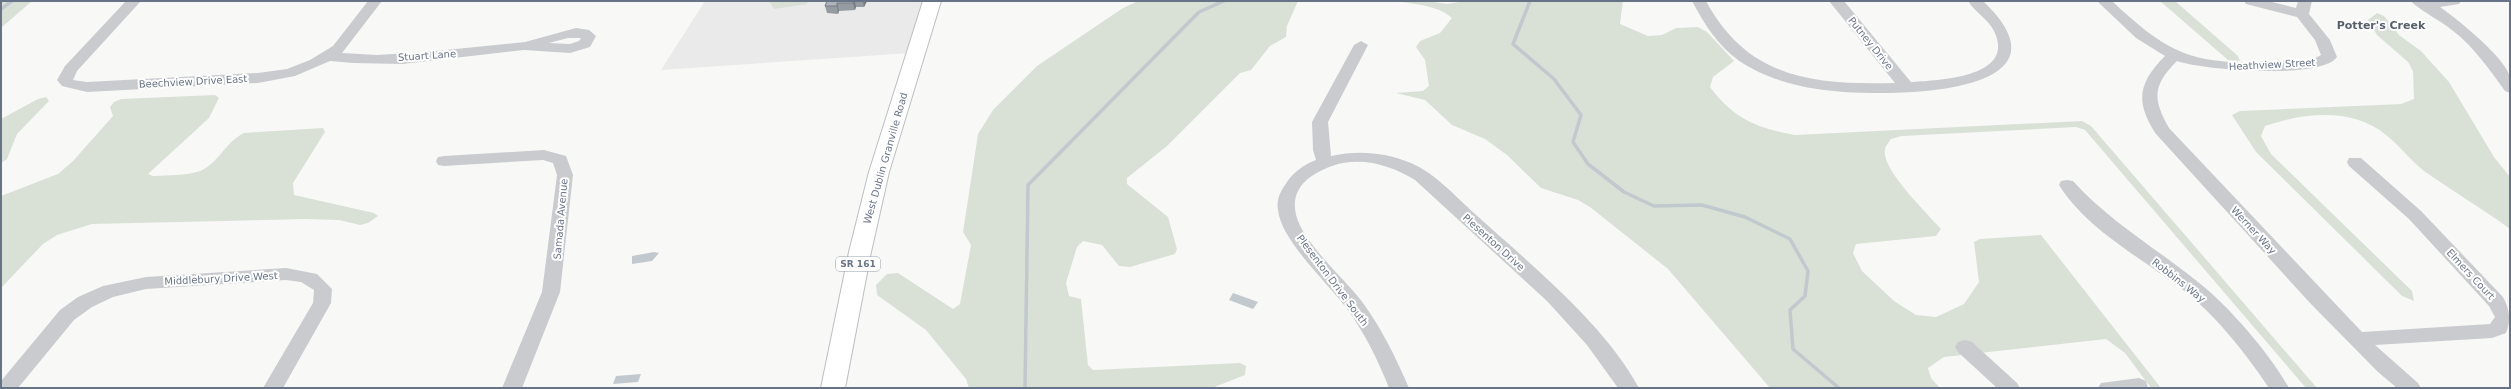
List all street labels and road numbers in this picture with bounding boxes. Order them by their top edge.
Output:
street label: Putney Drive [1846,15,1895,72]
street label: Stuart Lane [398,48,456,63]
street label: Heathview Street [2228,57,2316,72]
street label: Beechview Drive East [139,73,248,90]
street label: West Dublin Granville Road [861,91,910,225]
street label: Samada Avenue [551,178,570,260]
street label: Werner Way [2229,204,2278,256]
street label: Plesenton Drive [1461,212,1527,273]
street label: Plesenton Drive South [1295,233,1370,328]
street label: Elmers Court [2444,247,2497,302]
street label: Robbins Way [2150,256,2207,305]
road number: SR 161 [836,257,880,271]
street label: Middlebury Drive West [164,270,278,287]

